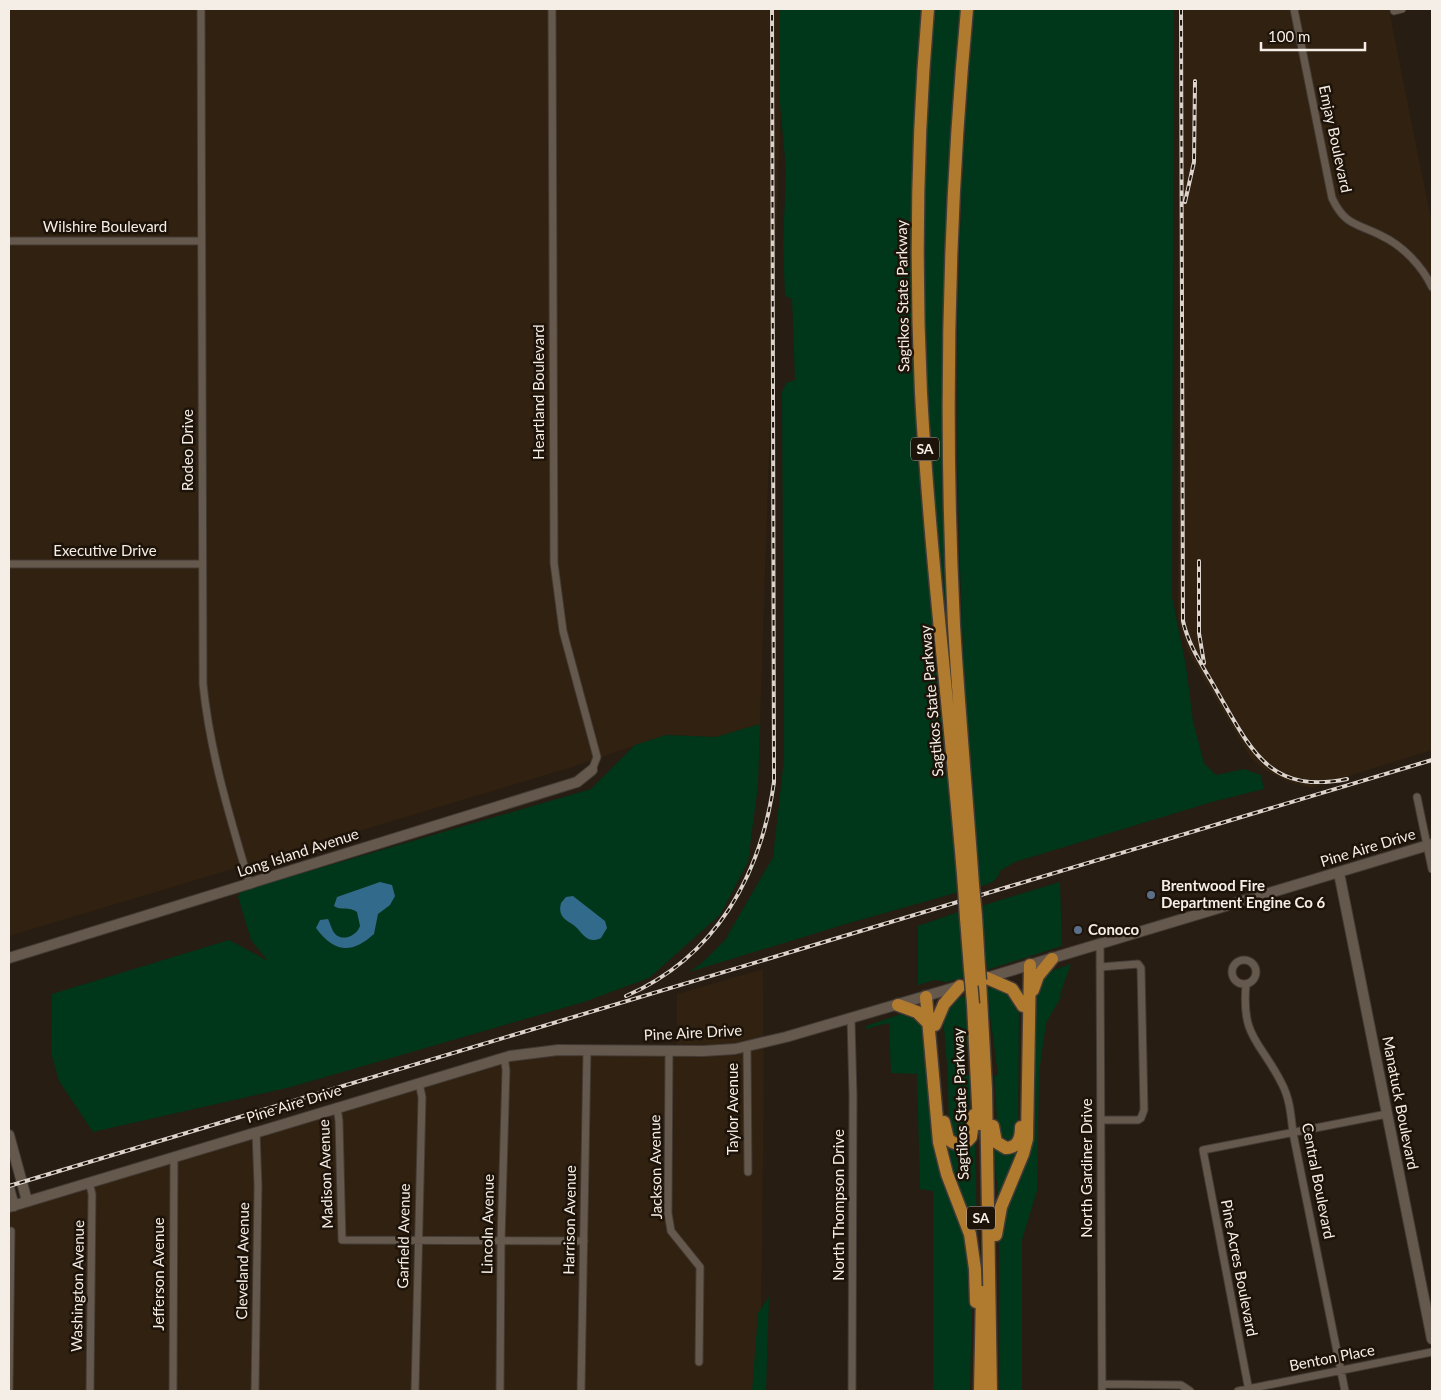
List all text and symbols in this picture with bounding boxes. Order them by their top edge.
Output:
scale bar [1261,20,1365,52]
text: 100 m [1268,27,1310,45]
street label: Emjay Boulevard [1316,84,1356,194]
street label: Wilshire Boulevard [43,217,167,235]
street label: Sagtikos State Parkway [892,220,912,372]
street label: Heartland Boulevard [529,324,547,460]
street label: Rodeo Drive [178,409,196,491]
road number: SA [911,438,939,460]
street label: Executive Drive [53,541,157,559]
street label: Sagtikos State Parkway [915,624,947,778]
street label: Long Island Avenue [235,824,361,880]
street label: Pine Aire Drive [1318,824,1418,870]
place label: Brentwood Fire Department Engine Co 6 [1161,876,1326,911]
marker: Brentwood Fire Department Engine Co 6 [1145,889,1157,901]
place label: Conoco [1088,920,1140,938]
marker: Conoco [1072,924,1084,936]
street label: Pine Aire Drive [643,1020,743,1044]
street label: Sagtikos State Parkway [948,1027,972,1180]
street label: Manatuck Boulevard [1379,1035,1423,1171]
street label: Taylor Avenue [723,1063,741,1155]
street label: Pine Aire Drive [244,1080,344,1126]
street label: North Gardiner Drive [1077,1098,1095,1238]
street label: Jackson Avenue [645,1114,665,1219]
street label: Madison Avenue [314,1119,336,1229]
street label: Central Boulevard [1299,1121,1339,1240]
street label: North Thompson Drive [829,1129,847,1281]
street label: Harrison Avenue [559,1165,579,1275]
street label: Lincoln Avenue [477,1174,497,1274]
street label: Garfield Avenue [393,1183,413,1289]
street label: Pine Acres Boulevard [1218,1198,1262,1338]
street label: Cleveland Avenue [232,1202,252,1320]
road number: SA [967,1206,995,1230]
street label: Jefferson Avenue [149,1217,167,1331]
street label: Washington Avenue [67,1220,87,1352]
street label: Benton Place [1288,1340,1376,1374]

